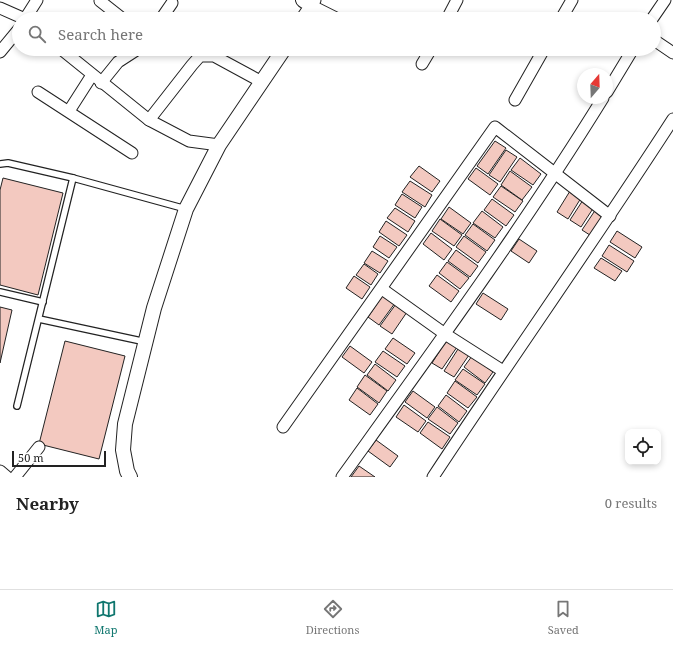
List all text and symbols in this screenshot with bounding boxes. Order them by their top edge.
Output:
search box [12,12,661,56]
icon: search [26,23,48,45]
text: Search here [58,24,143,44]
north arrow [577,68,613,104]
map controls [625,429,661,465]
button: locate [625,429,661,465]
scale bar [12,449,106,468]
text: 50 m [18,450,44,465]
text: Nearby [16,492,79,515]
text: 0 results [605,494,657,512]
tab: Map [94,598,117,637]
tab: Directions [306,598,359,637]
tab: Saved [548,598,579,637]

